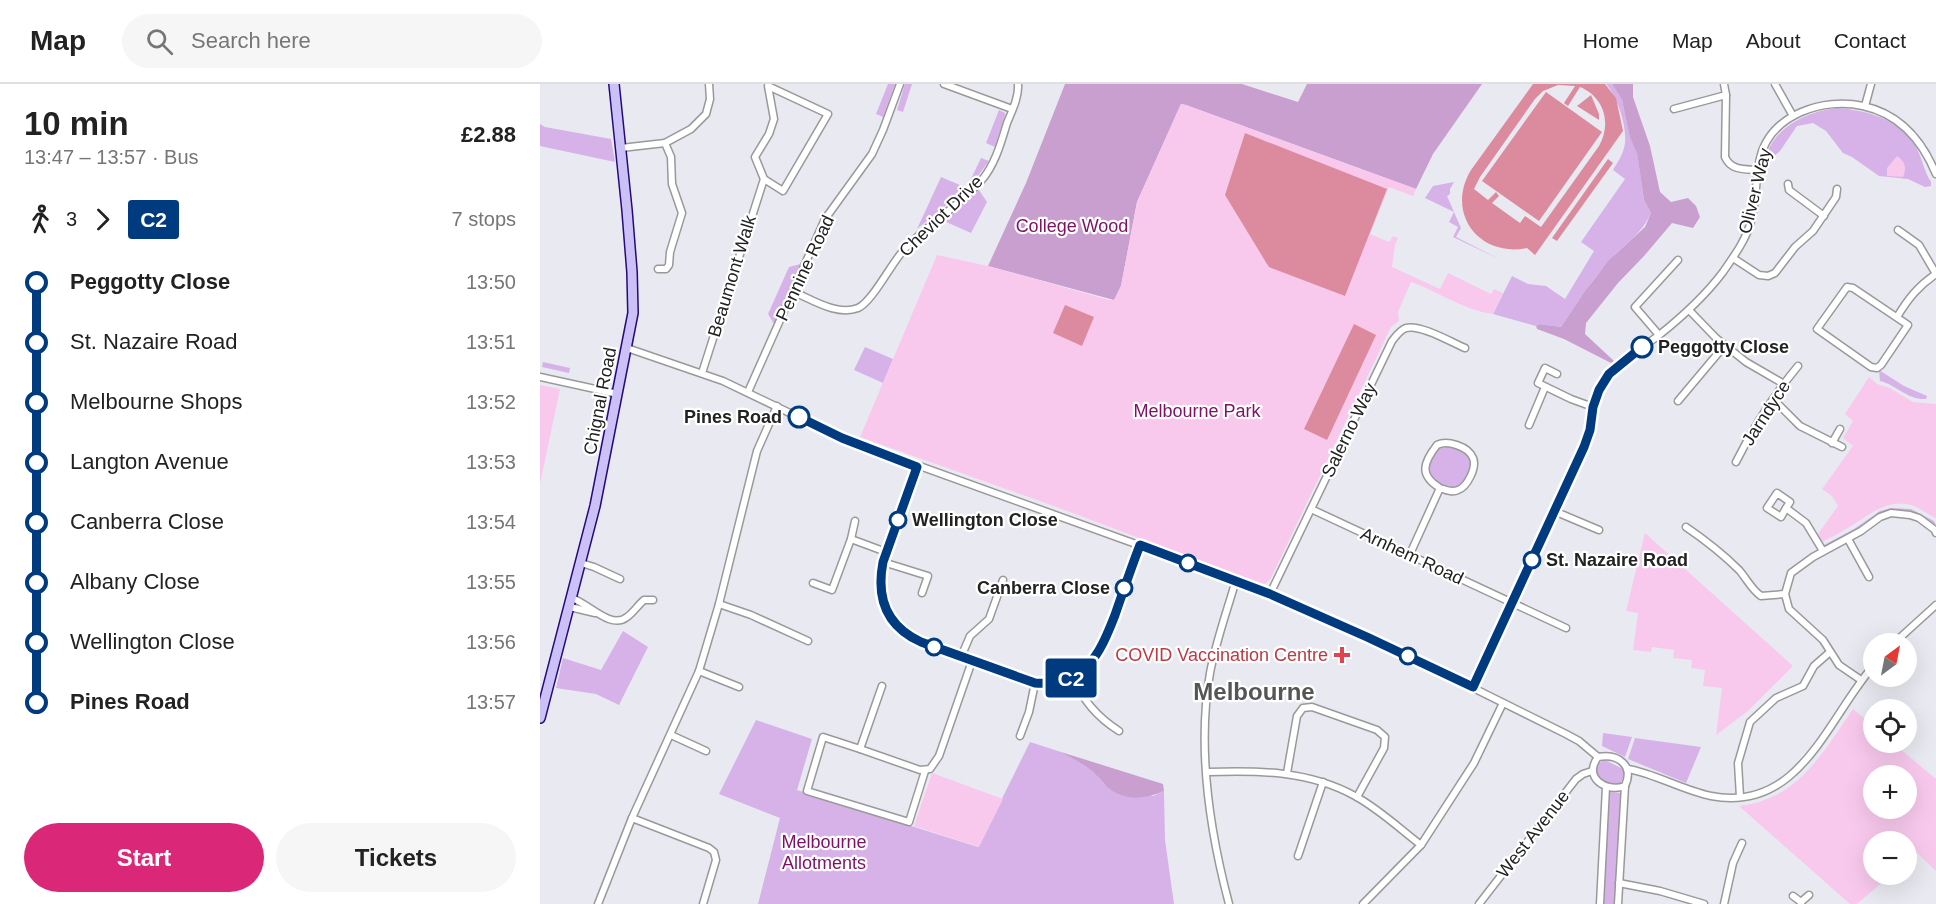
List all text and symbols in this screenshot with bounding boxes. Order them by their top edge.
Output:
search box [122,14,542,68]
text: Map [30,25,86,56]
icon: search [143,25,176,58]
text: Search here [191,28,311,53]
text: Home [1583,29,1639,52]
text: Map [1672,29,1713,52]
text: About [1746,29,1801,52]
text: Contact [1834,29,1906,52]
text: 10 min [24,105,129,142]
text: £2.88 [461,122,516,147]
text: 13:47 – 13:57 · Bus [24,146,199,168]
street label: Oliver Way [1735,146,1775,236]
street label: Cheviot Drive [895,171,987,261]
icon: walk [24,203,57,236]
icon: forward [86,203,119,236]
text: 3 [66,208,77,230]
text: C2 [140,208,167,231]
text: 7 stops [452,208,516,230]
street label: Beaumont Walk [704,212,760,339]
street label: Pennine Road [772,212,838,324]
park label: College Wood [1016,216,1128,236]
text: Peggotty Close [70,269,230,294]
text: 13:50 [466,271,516,293]
text: St. Nazaire Road [70,329,238,354]
text: 13:51 [466,331,516,353]
marker: Peggotty Close [1631,336,1653,358]
place label: Peggotty Close [1658,337,1789,357]
street label: Chignal Road [580,346,620,456]
street label: Jarndyce [1738,377,1794,449]
street label: Salerno Way [1318,380,1380,480]
text: Melbourne Shops [70,389,242,414]
text: 13:52 [466,391,516,413]
park label: Melbourne Park [1133,401,1262,421]
marker: Pines Road [788,406,810,428]
place label: Pines Road [684,407,782,427]
text: Langton Avenue [70,449,229,474]
text: 13:53 [466,451,516,473]
text: Canberra Close [70,509,224,534]
place label: Wellington Close [912,510,1058,530]
text: 13:54 [466,511,516,533]
marker: Wellington Close [889,511,907,529]
street label: Arnhem Road [1357,523,1467,589]
place label: St. Nazaire Road [1546,550,1688,570]
marker: St. Nazaire Road [1523,551,1541,569]
unlabelled marker [1179,554,1197,572]
text: Albany Close [70,569,200,594]
text: 13:55 [466,571,516,593]
place label: Canberra Close [977,578,1110,598]
marker: Canberra Close [1115,579,1133,597]
text: Wellington Close [70,629,235,654]
text: 13:56 [466,631,516,653]
north arrow [1863,633,1917,687]
map controls [1863,633,1917,885]
unlabelled marker [925,638,943,656]
place label: COVID Vaccination Centre [1115,645,1328,665]
marker: COVID Vaccination Centre [1333,646,1351,664]
unlabelled marker [1399,647,1417,665]
line badge: C2 [1044,658,1098,698]
text: C2 [1058,667,1084,690]
district label: Melbourne [1193,678,1315,705]
text: Pines Road [70,689,190,714]
text: 13:57 [466,691,516,713]
button: locate [1863,699,1917,753]
button: + [1863,765,1917,819]
street label: West Avenue [1493,786,1573,882]
button: Start [24,823,264,892]
button: Tickets [276,823,516,892]
button: − [1863,831,1917,885]
park label: Melbourne Allotments [781,832,867,873]

